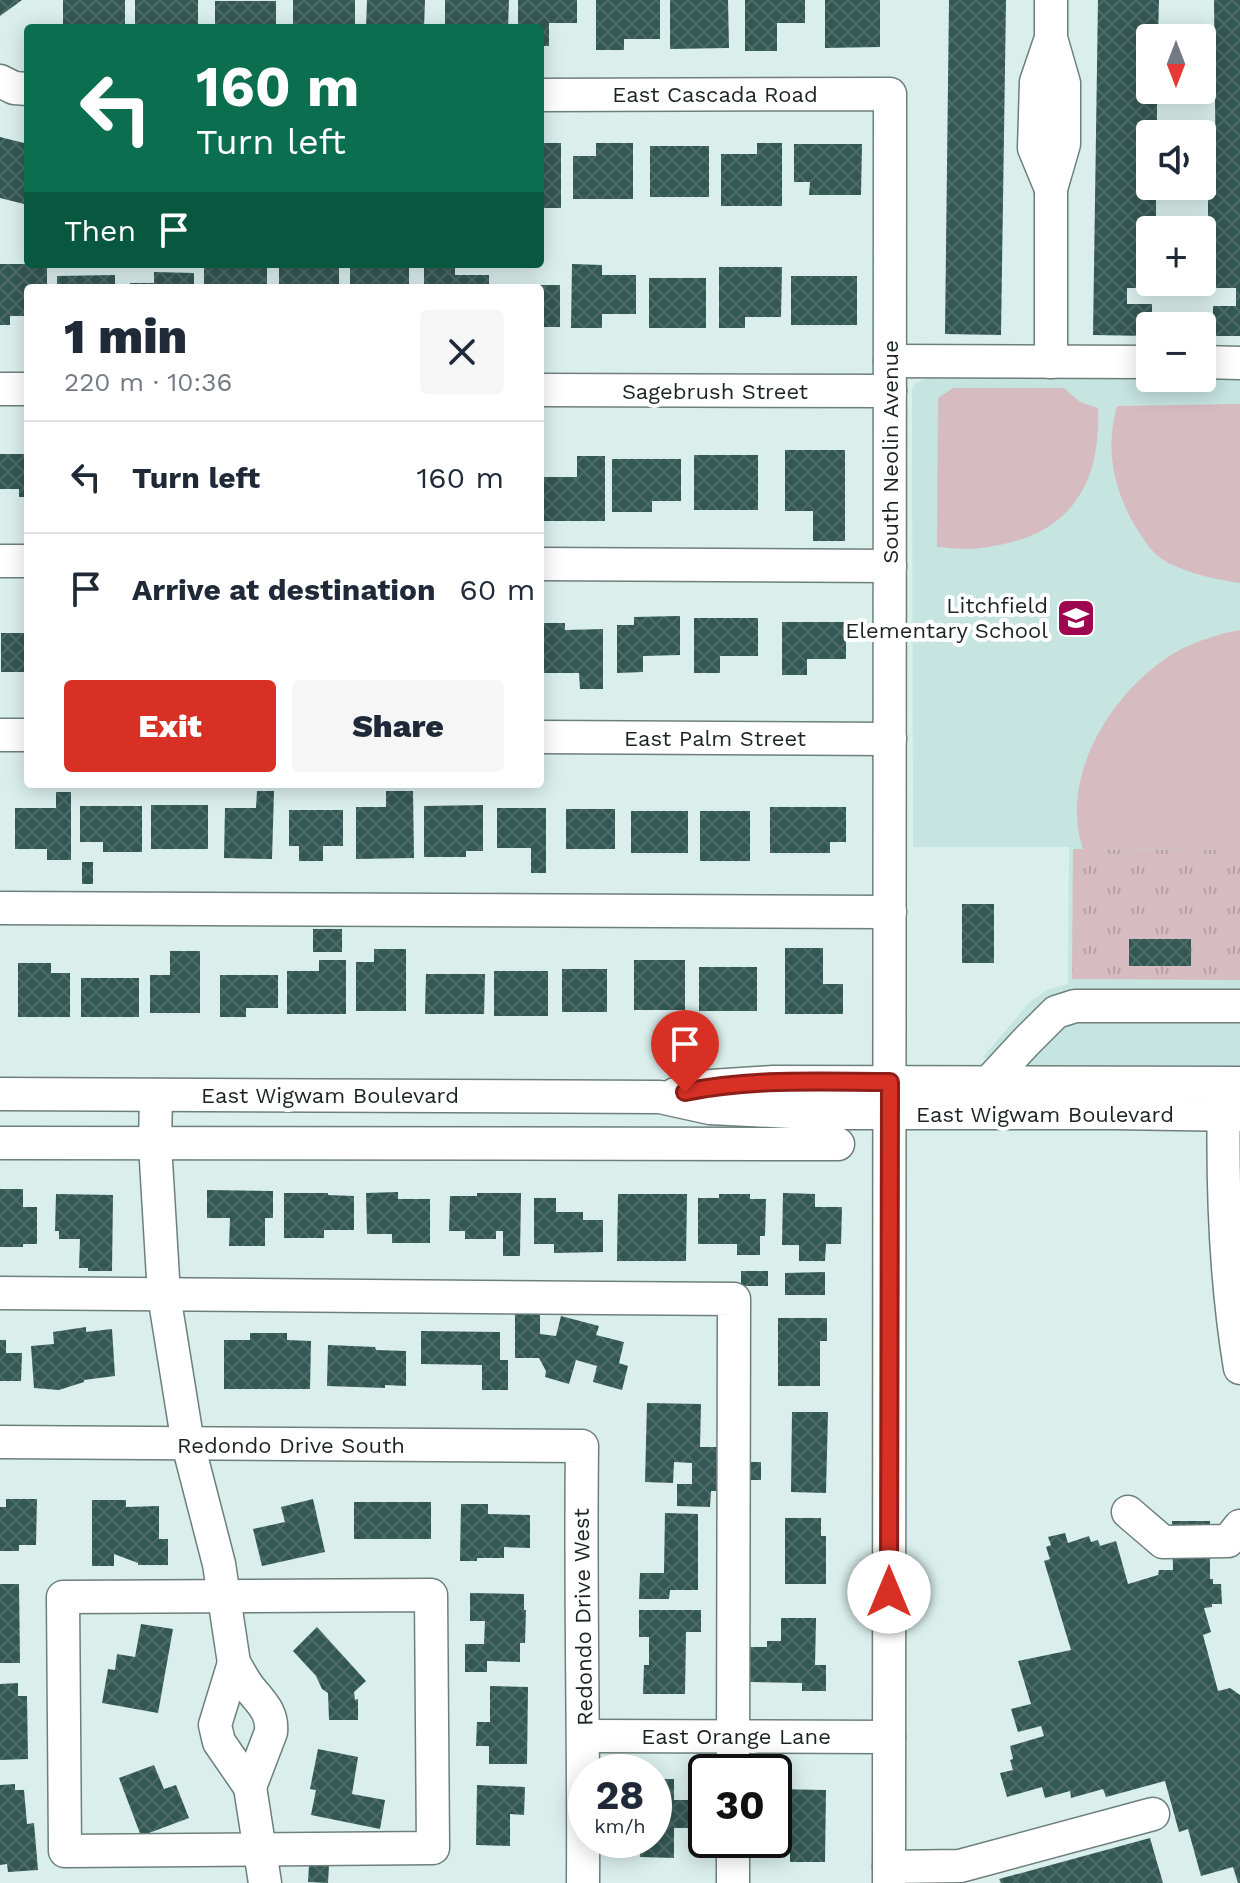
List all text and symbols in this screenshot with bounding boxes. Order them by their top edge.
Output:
north arrow [1136,24,1216,104]
map controls [1136,24,1216,392]
text: 160 m [196,54,359,120]
icon: left [64,56,168,160]
street label: East Cascada Road [612,82,818,107]
button: sound [1136,120,1216,200]
text: Turn left [196,121,346,163]
icon: arrive [152,208,196,252]
text: Then [64,213,136,248]
button: + [1136,216,1216,296]
text: 1 min [64,308,187,365]
button: close [420,310,504,394]
button: − [1136,312,1216,392]
street label: South Neolin Avenue [878,340,903,564]
text: 220 m · 10:36 [64,367,232,397]
street label: Sagebrush Street [622,379,808,404]
icon: left [64,455,108,499]
text: Turn left [132,460,260,495]
text: 160 m [417,460,504,495]
icon: arrive [64,567,108,611]
text: Arrive at destination [132,572,436,607]
text: 60 m [460,572,535,607]
place label: Litchfield Elementary School [845,593,1048,643]
school or university icon: Litchfield Elementary School [1055,597,1097,639]
button: Exit [64,680,276,772]
button: Share [292,680,504,772]
street label: East Palm Street [624,726,806,751]
pin [651,1010,719,1092]
icon: arrive [663,1022,707,1066]
street label: East Wigwam Boulevard [201,1083,459,1108]
street label: East Wigwam Boulevard [916,1102,1174,1127]
street label: Redondo Drive South [177,1433,405,1458]
street label: Redondo Drive West [569,1508,597,1726]
position arrow [847,1550,931,1634]
street label: East Orange Lane [641,1724,831,1749]
speed limit sign: 30 [688,1754,792,1858]
text: 28 [596,1772,644,1819]
text: km/h [594,1814,646,1838]

